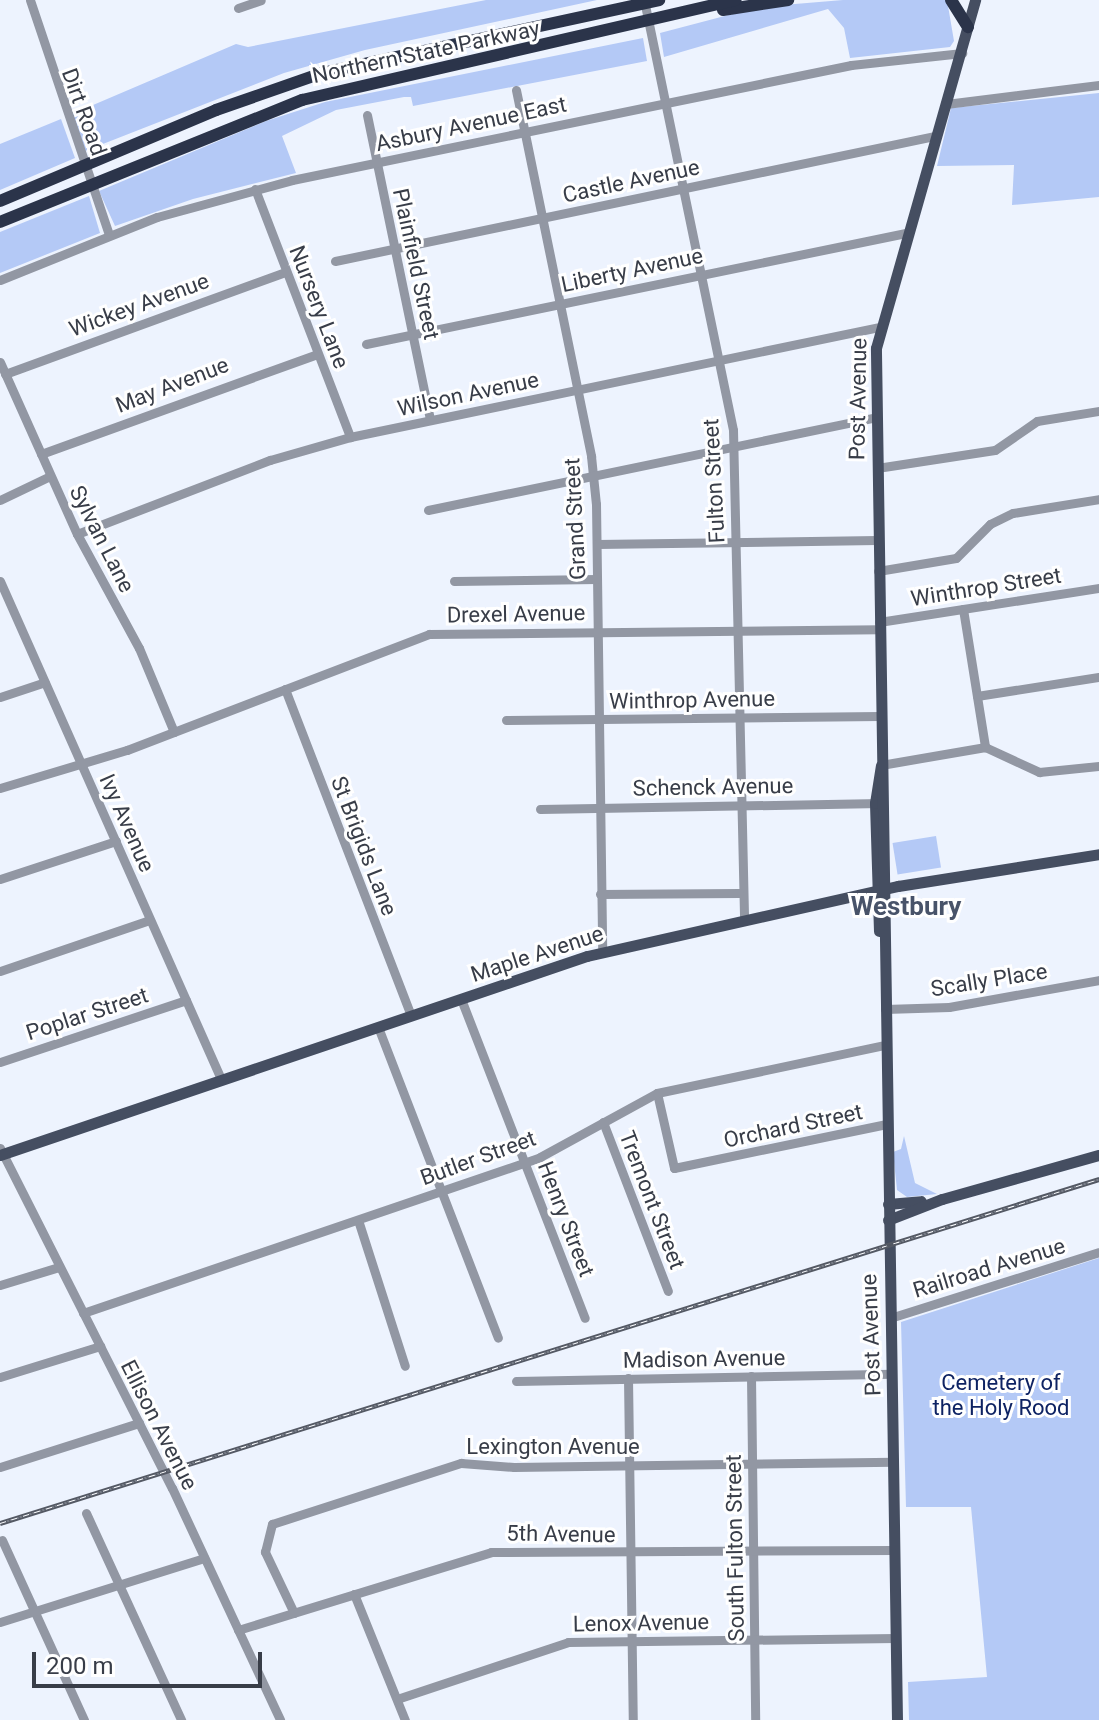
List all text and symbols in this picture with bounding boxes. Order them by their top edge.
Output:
street label: Northern State Parkway [310,15,542,89]
street label: Dirt Road [56,65,112,159]
street label: Asbury Avenue East [373,91,569,157]
street label: Castle Avenue [560,154,702,208]
street label: Plainfield Street [387,186,445,342]
street label: Nursery Lane [283,242,355,372]
street label: Liberty Avenue [559,242,705,298]
street label: Wickey Avenue [66,268,212,342]
street label: Post Avenue [844,338,872,460]
street label: May Avenue [112,351,232,419]
street label: Wilson Avenue [395,366,541,422]
street label: Fulton Street [698,418,730,544]
street label: Grand Street [559,457,591,581]
street label: Sylvan Lane [64,481,140,597]
street label: Winthrop Street [909,562,1063,612]
street label: Drexel Avenue [447,600,585,628]
street label: Winthrop Avenue [609,685,775,715]
street label: Ivy Avenue [94,770,160,876]
street label: Schenck Avenue [632,772,794,802]
street label: St Brigids Lane [325,773,403,919]
district label: Westbury [851,891,961,923]
street label: Maple Avenue [467,920,607,988]
street label: Scally Place [929,958,1049,1002]
street label: Poplar Street [23,982,151,1046]
street label: Orchard Street [721,1098,865,1154]
street label: Butler Street [417,1125,539,1191]
street label: Tremont Street [614,1127,690,1273]
street label: Henry Street [532,1158,600,1280]
street label: Railroad Avenue [910,1232,1068,1304]
street label: Post Avenue [856,1273,886,1397]
street label: Madison Avenue [623,1344,785,1374]
street label: Ellison Avenue [115,1356,203,1494]
park label: Cemetery of the Holy Rood [933,1369,1069,1420]
street label: Lexington Avenue [466,1434,640,1460]
street label: South Fulton Street [720,1454,750,1642]
street label: 5th Avenue [506,1520,616,1548]
street label: Lenox Avenue [573,1609,709,1637]
scale bar [36,1636,266,1686]
text: 200 m [46,1652,113,1680]

